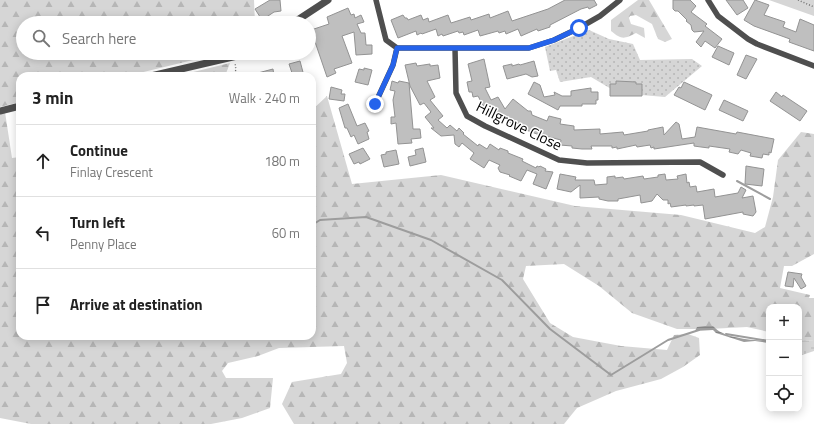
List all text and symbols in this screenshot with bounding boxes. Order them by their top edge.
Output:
search box [16,16,316,60]
route start [570,19,588,37]
icon: search [30,27,52,49]
text: Search here [62,27,136,50]
text: 3 min [32,85,73,111]
text: Walk · 240 m [229,88,300,108]
route end [366,95,384,113]
street label: Hillgrove Close [472,95,566,156]
text: Continue [70,139,128,162]
icon: ahead [32,150,54,172]
text: 180 m [264,151,300,171]
text: Finlay Crescent [70,162,153,182]
text: Turn left [70,211,125,234]
icon: left [32,222,54,244]
text: 60 m [272,223,300,243]
text: Penny Place [70,234,137,254]
text: Arrive at destination [70,293,203,316]
icon: arrive [32,294,54,316]
map controls [766,304,802,412]
button: + [766,304,802,340]
button: − [766,340,802,376]
button: locate [766,376,802,412]

